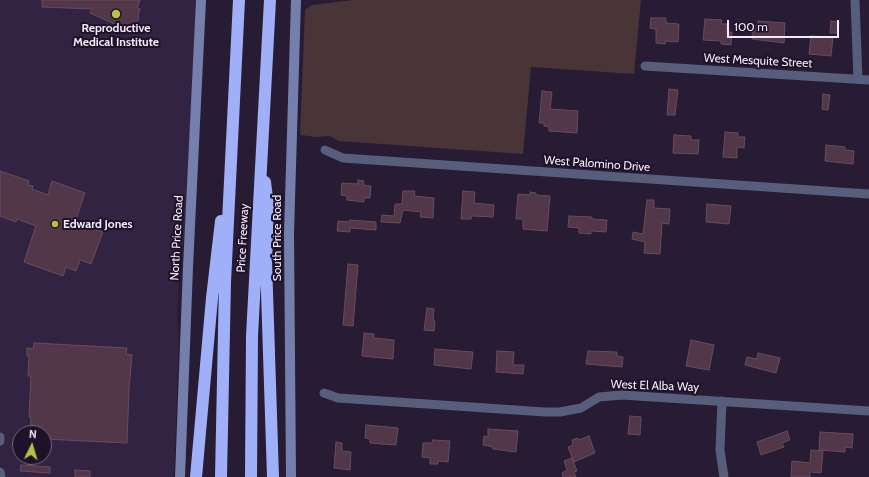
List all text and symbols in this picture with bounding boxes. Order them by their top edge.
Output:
marker: Reproductive Medical Institute [110,8,122,20]
scale bar [729,12,841,38]
text: 100 m [734,19,768,34]
place label: Reproductive Medical Institute [73,21,159,49]
street label: West Mesquite Street [703,51,813,71]
street label: West Palomino Drive [543,153,651,175]
street label: North Price Road [168,195,186,281]
street label: South Price Road [270,195,284,281]
street label: Price Freeway [234,203,252,273]
place label: Edward Jones [63,217,133,231]
marker: Edward Jones [50,219,60,229]
street label: West El Alba Way [610,377,700,395]
north arrow [12,425,52,465]
text: N [28,427,37,441]

